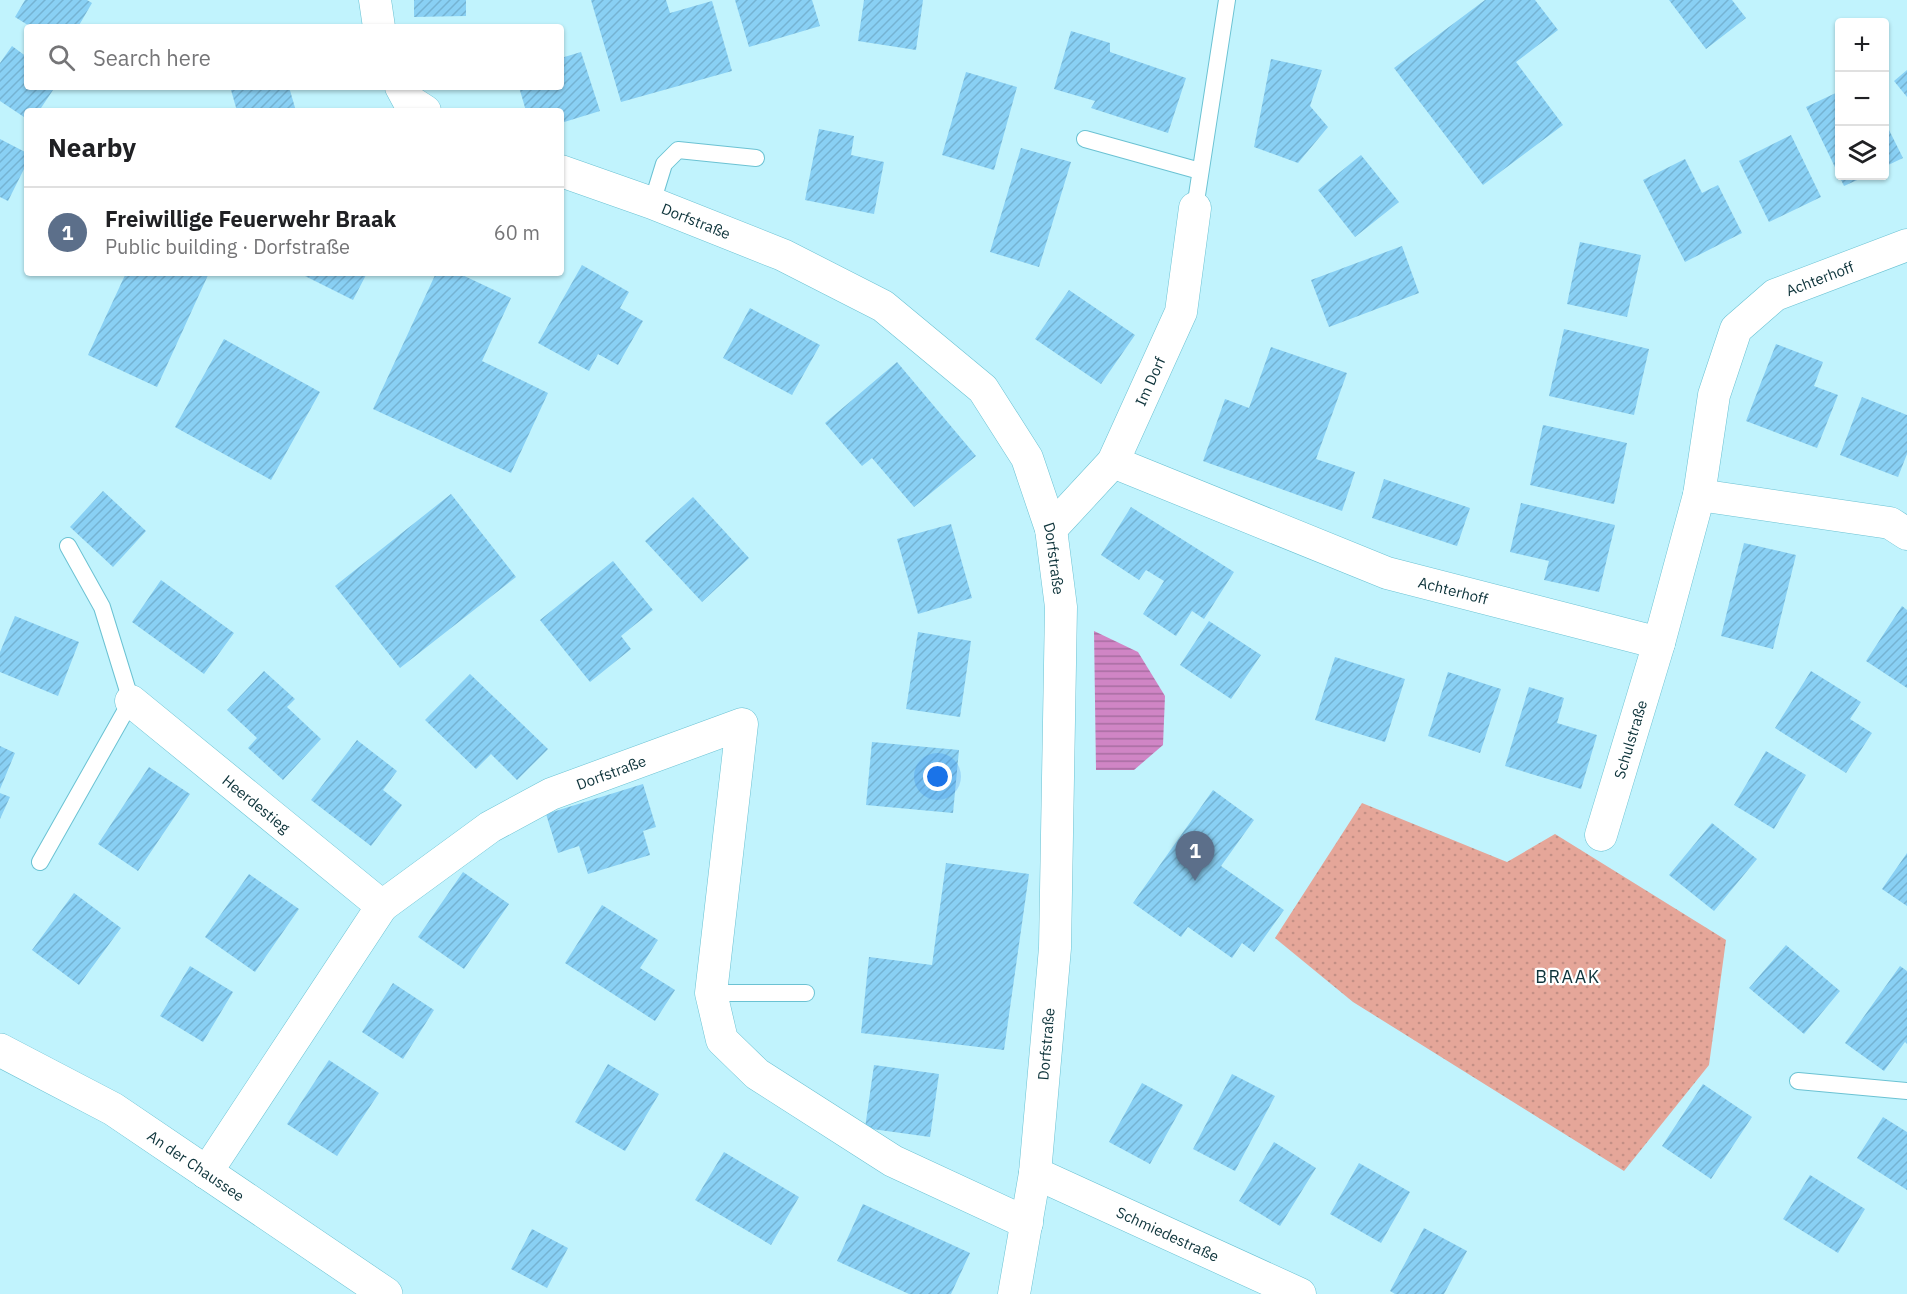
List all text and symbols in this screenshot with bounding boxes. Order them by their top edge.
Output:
map controls [1835,18,1889,180]
button: + [1835,18,1889,72]
search box [24,24,564,90]
icon: search [45,41,78,74]
text: Search here [93,43,211,72]
button: − [1835,72,1889,126]
button: layers [1835,126,1889,180]
text: Nearby [48,130,136,164]
street label: Dorfstraße [659,198,733,243]
text: Freiwillige Feuerwehr Braak [105,204,396,233]
text: 1 [62,219,74,246]
text: 60 m [494,219,540,246]
text: Public building · Dorfstraße [105,233,350,260]
street label: Achterhoff [1783,257,1856,300]
street label: Im Dorf [1130,354,1169,409]
street label: Dorfstraße [1040,520,1069,596]
street label: Achterhoff [1416,572,1490,608]
street label: Schulstraße [1609,698,1651,781]
street label: Dorfstraße [574,751,648,793]
your location [923,762,952,791]
street label: Heerdestieg [219,770,294,837]
pin: 1 [1176,832,1214,881]
district label: BRAAK [1535,965,1601,988]
street label: Dorfstraße [1033,1007,1059,1081]
street label: An der Chaussee [144,1126,248,1205]
street label: Schmiedestraße [1114,1202,1222,1265]

